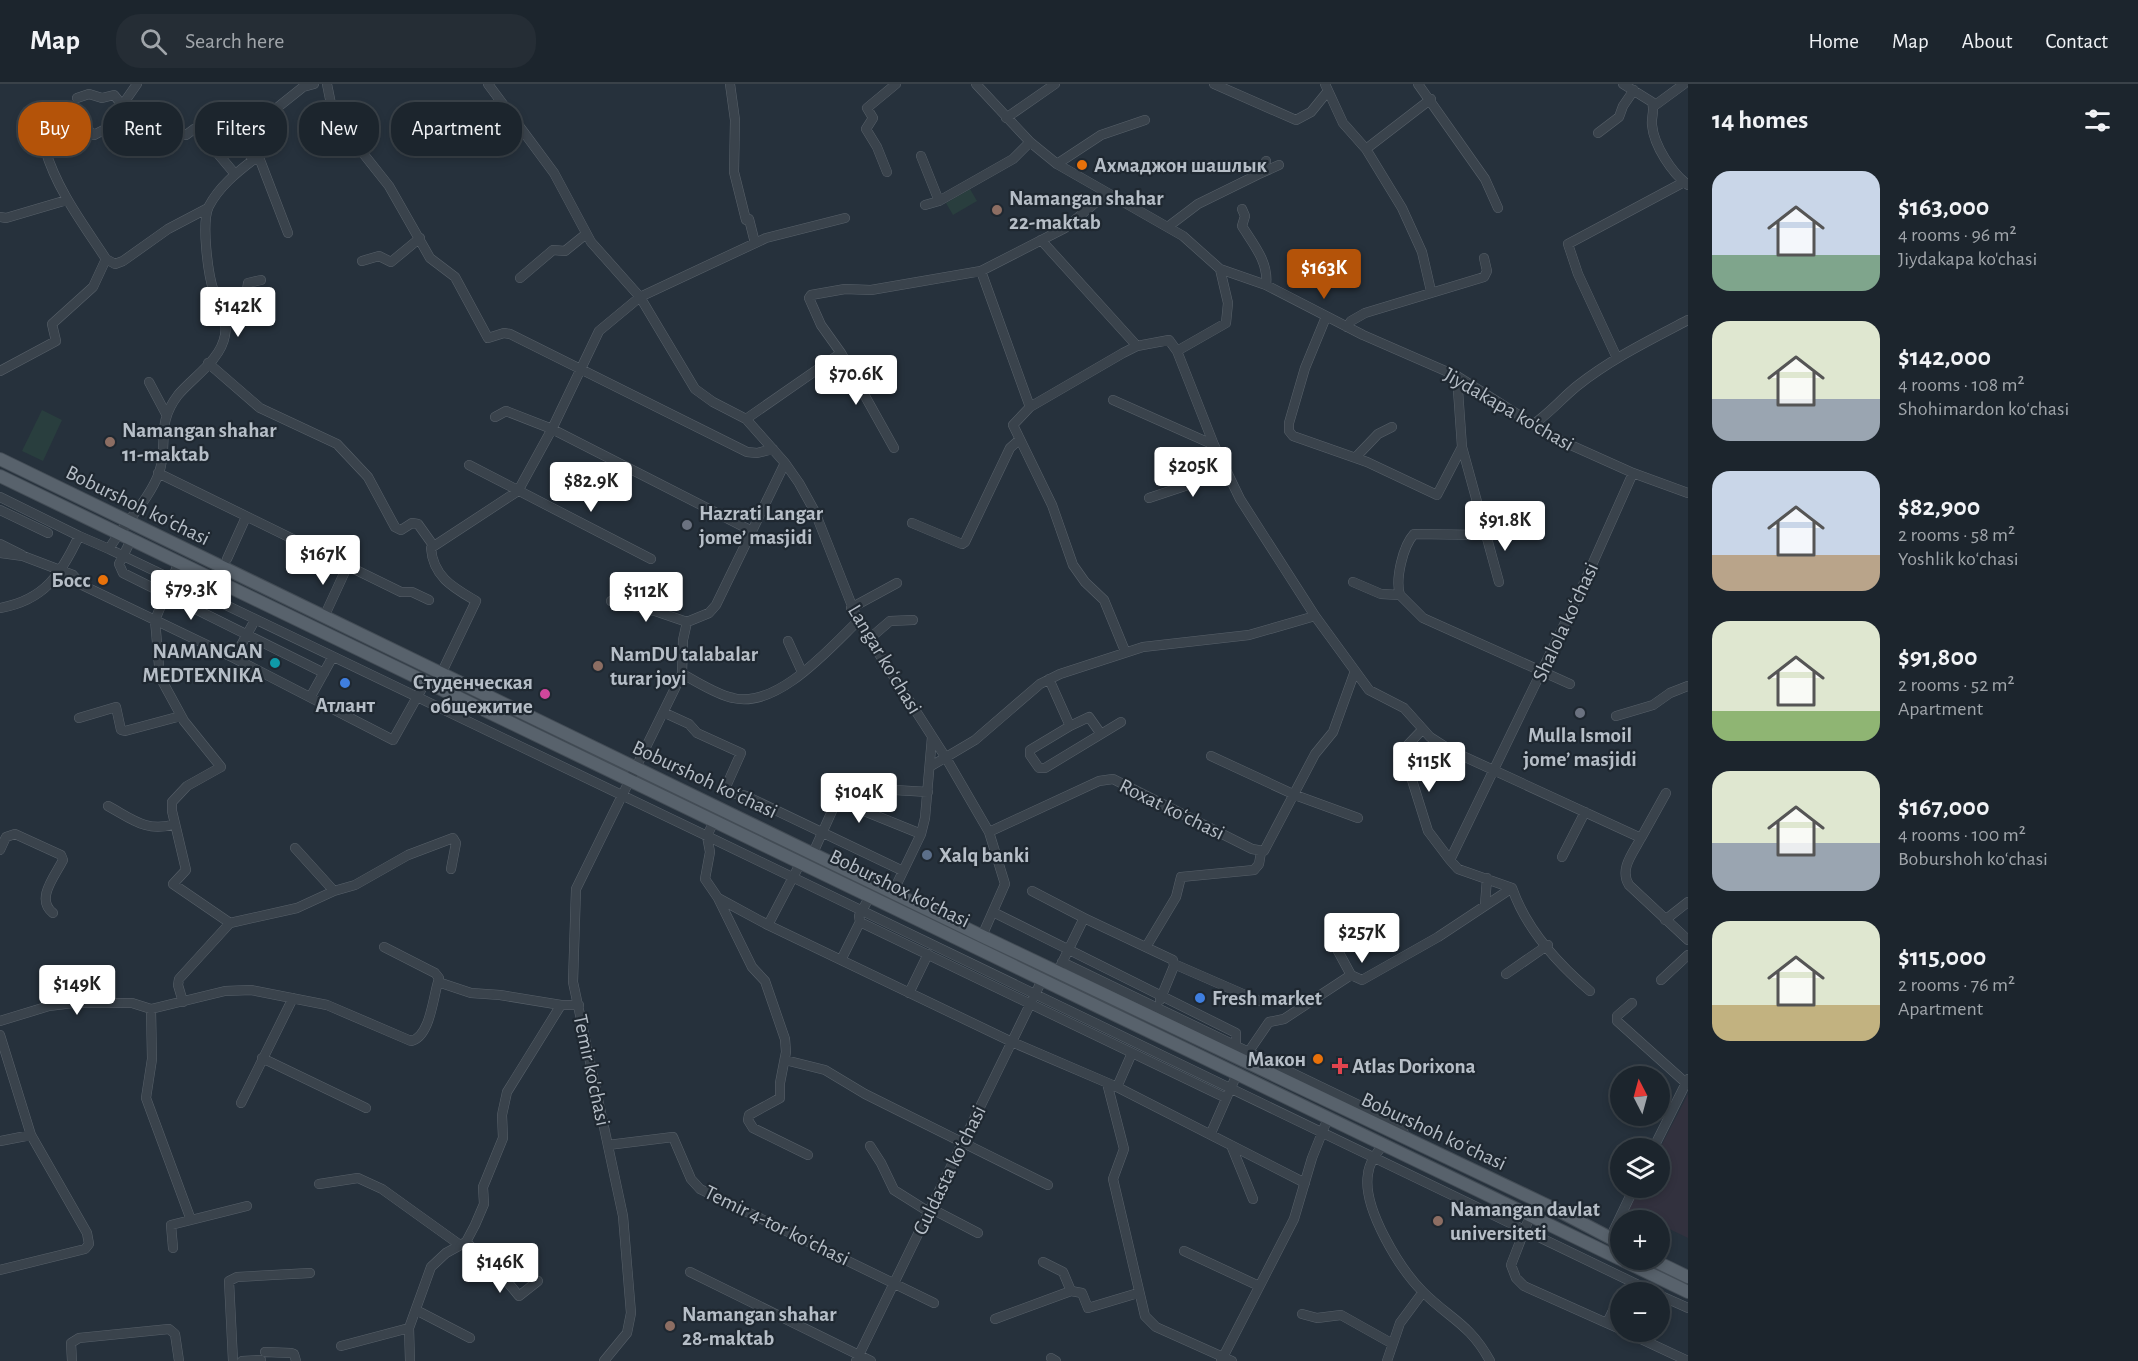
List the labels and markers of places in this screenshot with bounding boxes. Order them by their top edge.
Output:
place label: Ахмаджон шашлык [1094,155,1267,176]
marker: Ахмаджон шашлык [1075,158,1089,172]
place label: Namangan shahar 22-maktab [1009,188,1164,233]
marker: Namangan shahar 22-maktab [990,203,1004,217]
pin: $163K [1282,249,1366,300]
pin: $142K [196,287,280,338]
pin: $70.6K [807,355,905,406]
place label: Namangan shahar 11-maktab [122,420,277,465]
marker: Namangan shahar 11-maktab [103,435,117,449]
pin: $205K [1151,447,1235,498]
pin: $82.9K [542,462,640,513]
pin: $91.8K [1456,501,1554,552]
place label: Hazrati Langar jome’ masjidi [699,503,824,548]
marker: Hazrati Langar jome’ masjidi [680,518,694,532]
pin: $167K [281,535,365,586]
place label: Босс [51,570,91,591]
pin: $79.3K [142,570,240,621]
pin: $112K [604,572,688,623]
marker: Босс [96,573,110,587]
place label: NAMANGAN MEDTEXNIKA [143,641,263,686]
place label: NamDU talabalar turar joyi [610,644,759,689]
marker: NAMANGAN MEDTEXNIKA [268,656,282,670]
marker: NamDU talabalar turar joyi [591,659,605,673]
place label: Студенческая общежитие [413,672,533,717]
marker: Атлант [338,676,352,690]
marker: Студенческая общежитие [538,687,552,701]
place label: Атлант [315,695,376,716]
marker: Mulla Ismoil jome’ masjidi [1573,706,1587,720]
place label: Mulla Ismoil jome’ masjidi [1523,725,1637,770]
pin: $115K [1387,742,1471,793]
pin: $104K [817,773,901,824]
place label: Xalq banki [939,845,1030,866]
marker: Xalq banki [920,848,934,862]
pin: $257K [1320,913,1404,964]
pin: $149K [35,965,119,1016]
place label: Fresh market [1212,988,1322,1009]
marker: Fresh market [1193,991,1207,1005]
place label: Макон [1247,1049,1306,1070]
marker: Макон [1311,1052,1325,1066]
place label: Atlas Dorixona [1352,1056,1476,1077]
marker: Atlas Dorixona [1333,1059,1347,1073]
place label: Namangan davlat universiteti [1450,1199,1600,1244]
marker: Namangan davlat universiteti [1431,1214,1445,1228]
pin: $146K [458,1243,542,1294]
place label: Namangan shahar 28-maktab [682,1304,837,1349]
marker: Namangan shahar 28-maktab [663,1319,677,1333]

